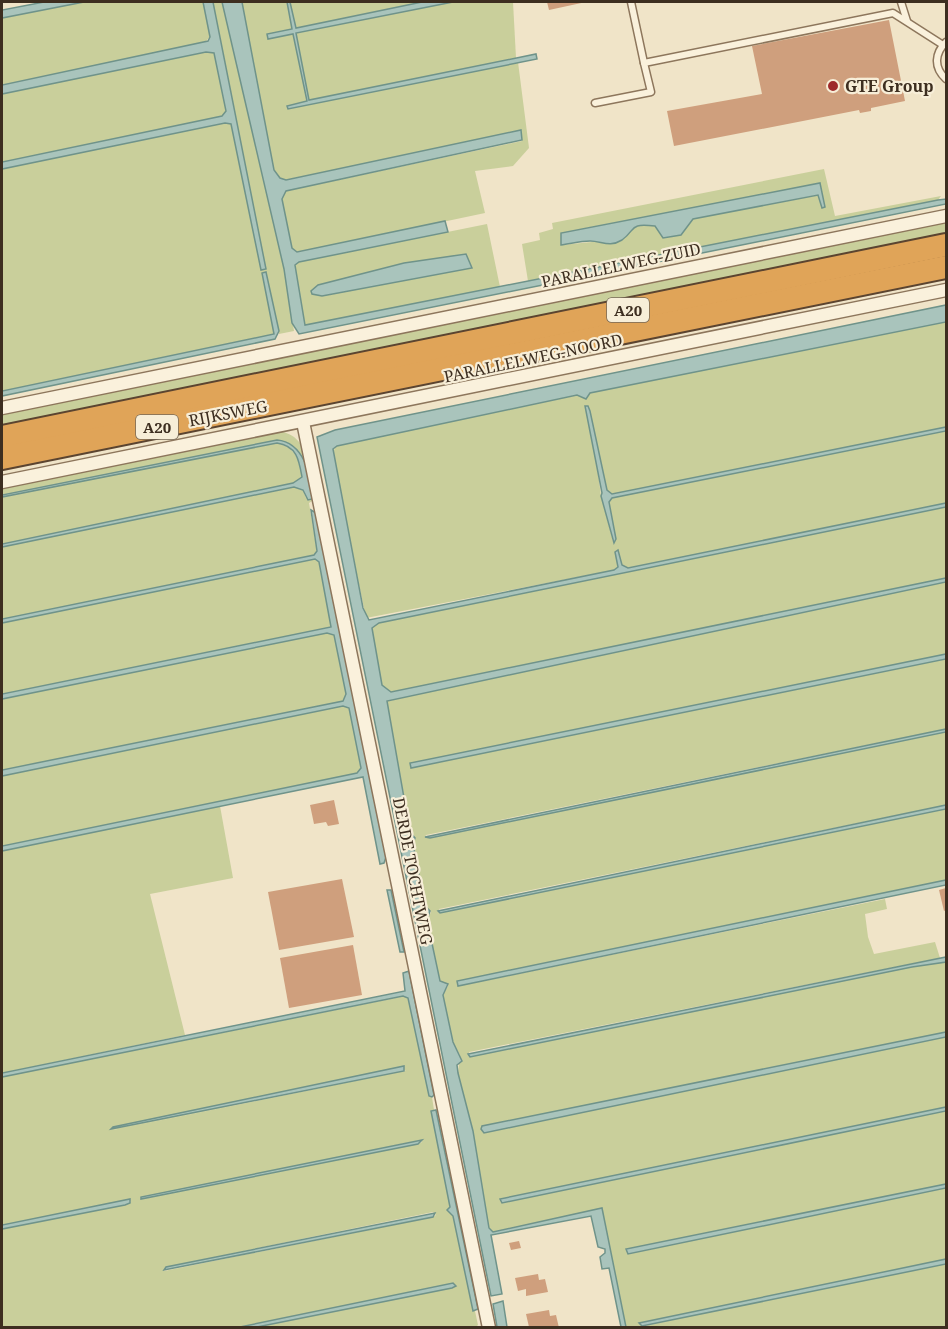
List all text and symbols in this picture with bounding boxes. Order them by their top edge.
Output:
place label: GTE Group [845,75,934,97]
marker: GTE Group [826,79,840,93]
street label: PARALLELWEG-ZUID [539,237,703,293]
road number: A20 [607,298,649,322]
street label: PARALLELWEG-NOORD [442,328,624,388]
street label: RIJKSWEG [187,394,270,431]
road number: A20 [136,415,178,439]
street label: DERDE TOCHTWEG [388,795,438,947]

